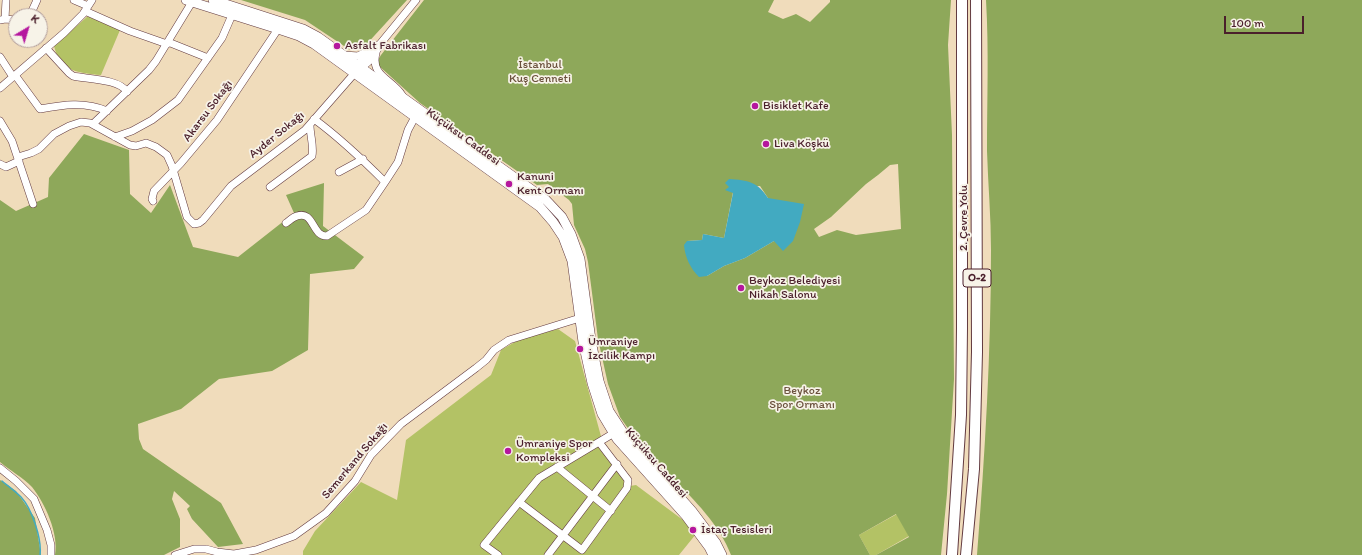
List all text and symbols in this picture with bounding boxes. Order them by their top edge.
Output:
north arrow [8,8,48,48]
scale bar [1226,8,1306,34]
text: K [28,12,42,26]
text: 100 m [1231,16,1264,30]
place label: Asfalt Fabrikası [345,39,426,53]
marker: Asfalt Fabrikası [332,41,342,51]
park label: İstanbul Kuş Cenneti [509,58,571,86]
street label: Akarsu Sokağı [180,77,236,145]
place label: Bisiklet Kafe [763,99,829,113]
marker: Bisiklet Kafe [750,101,760,111]
street label: Küçüksu Caddesi [423,105,503,169]
street label: Ayder Sokağı [246,108,308,162]
place label: Liva Köşkü [774,137,829,151]
marker: Liva Köşkü [761,139,771,149]
place label: Kanuni Kent Ormanı [517,170,584,198]
marker: Kanuni Kent Ormanı [504,179,514,189]
street label: 2. Çevre Yolu [957,185,971,251]
road number: O-2 [963,269,991,287]
place label: Beykoz Belediyesi Nikah Salonu [749,274,840,302]
marker: Beykoz Belediyesi Nikah Salonu [736,283,746,293]
place label: Ümraniye İzcilik Kampı [588,335,655,363]
marker: Ümraniye İzcilik Kampı [575,344,585,354]
park label: Beykoz Spor Ormanı [769,384,835,412]
street label: Semerkand Sokağı [319,420,391,502]
street label: Küçüksu Caddesi [622,425,690,501]
place label: Ümraniye Spor Kompleksi [516,437,593,465]
marker: Ümraniye Spor Kompleksi [503,446,513,456]
place label: İstaç Tesisleri [701,523,772,537]
marker: İstaç Tesisleri [688,525,698,535]

